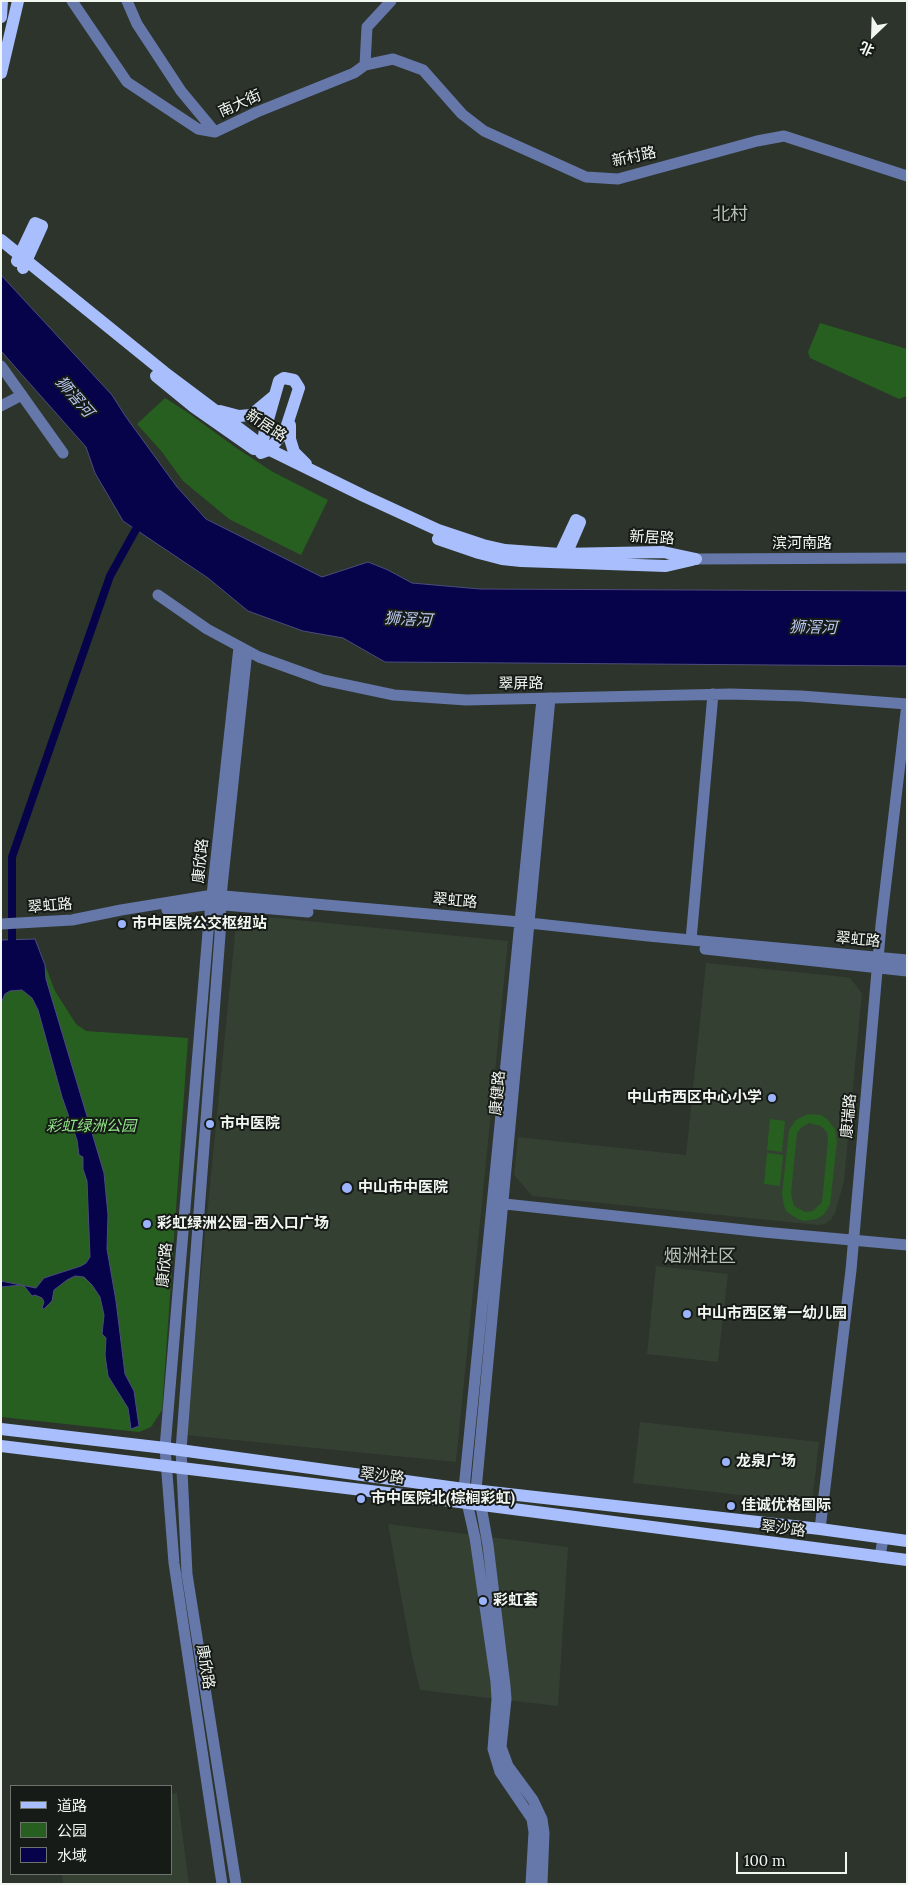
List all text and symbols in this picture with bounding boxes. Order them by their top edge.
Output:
north arrow [848,10,898,60]
text: 北 [857,38,877,60]
street label: 南大街 [216,87,264,121]
street label: 新村路 [610,144,658,170]
district label: 北村 [712,204,748,226]
water label: 狮滘河 [51,373,97,421]
street label: 新居路 [242,406,290,446]
street label: 新居路 [629,528,675,548]
street label: 滨河南路 [772,535,832,553]
water label: 狮滘河 [384,609,432,631]
water label: 狮滘河 [789,618,837,638]
street label: 翠屏路 [498,675,544,693]
street label: 康欣路 [190,838,212,884]
street label: 翠虹路 [432,890,478,912]
street label: 翠虹路 [27,895,73,917]
place label: 市中医院公交枢纽站 [132,915,267,933]
marker: 市中医院公交枢纽站 [116,918,128,930]
street label: 翠虹路 [835,929,881,951]
street label: 康健路 [487,1070,509,1116]
place label: 中山市西区中心小学 [627,1089,762,1107]
marker: 中山市西区中心小学 [766,1092,778,1104]
street label: 康瑞路 [838,1093,860,1139]
place label: 市中医院 [220,1115,280,1133]
park label: 彩虹绿洲公园 [46,1118,136,1136]
marker: 市中医院 [204,1118,216,1130]
place label: 中山市中医院 [358,1179,448,1197]
marker: 中山市中医院 [340,1181,354,1195]
place label: 彩虹绿洲公园-西入口广场 [157,1215,329,1233]
marker: 彩虹绿洲公园-西入口广场 [141,1218,153,1230]
street label: 康欣路 [154,1242,176,1288]
district label: 烟洲社区 [664,1246,736,1268]
place label: 中山市西区第一幼儿园 [697,1305,847,1323]
marker: 中山市西区第一幼儿园 [681,1308,693,1320]
place label: 龙泉广场 [736,1453,796,1471]
marker: 龙泉广场 [720,1456,732,1468]
street label: 翠沙路 [359,1464,405,1488]
place label: 市中医院北(棕榈彩虹) [371,1490,515,1508]
marker: 市中医院北(棕榈彩虹) [355,1493,367,1505]
place label: 佳诚优格国际 [741,1497,831,1515]
marker: 佳诚优格国际 [725,1500,737,1512]
street label: 翠沙路 [760,1517,806,1541]
place label: 彩虹荟 [493,1592,538,1610]
marker: 彩虹荟 [477,1595,489,1607]
street label: 康欣路 [193,1643,217,1691]
legend [10,1785,172,1875]
text: 道路 [57,1796,87,1815]
text: 公园 [57,1821,87,1840]
scale bar [738,1842,849,1874]
text: 水域 [57,1846,87,1865]
text: 100 m [744,1851,785,1870]

